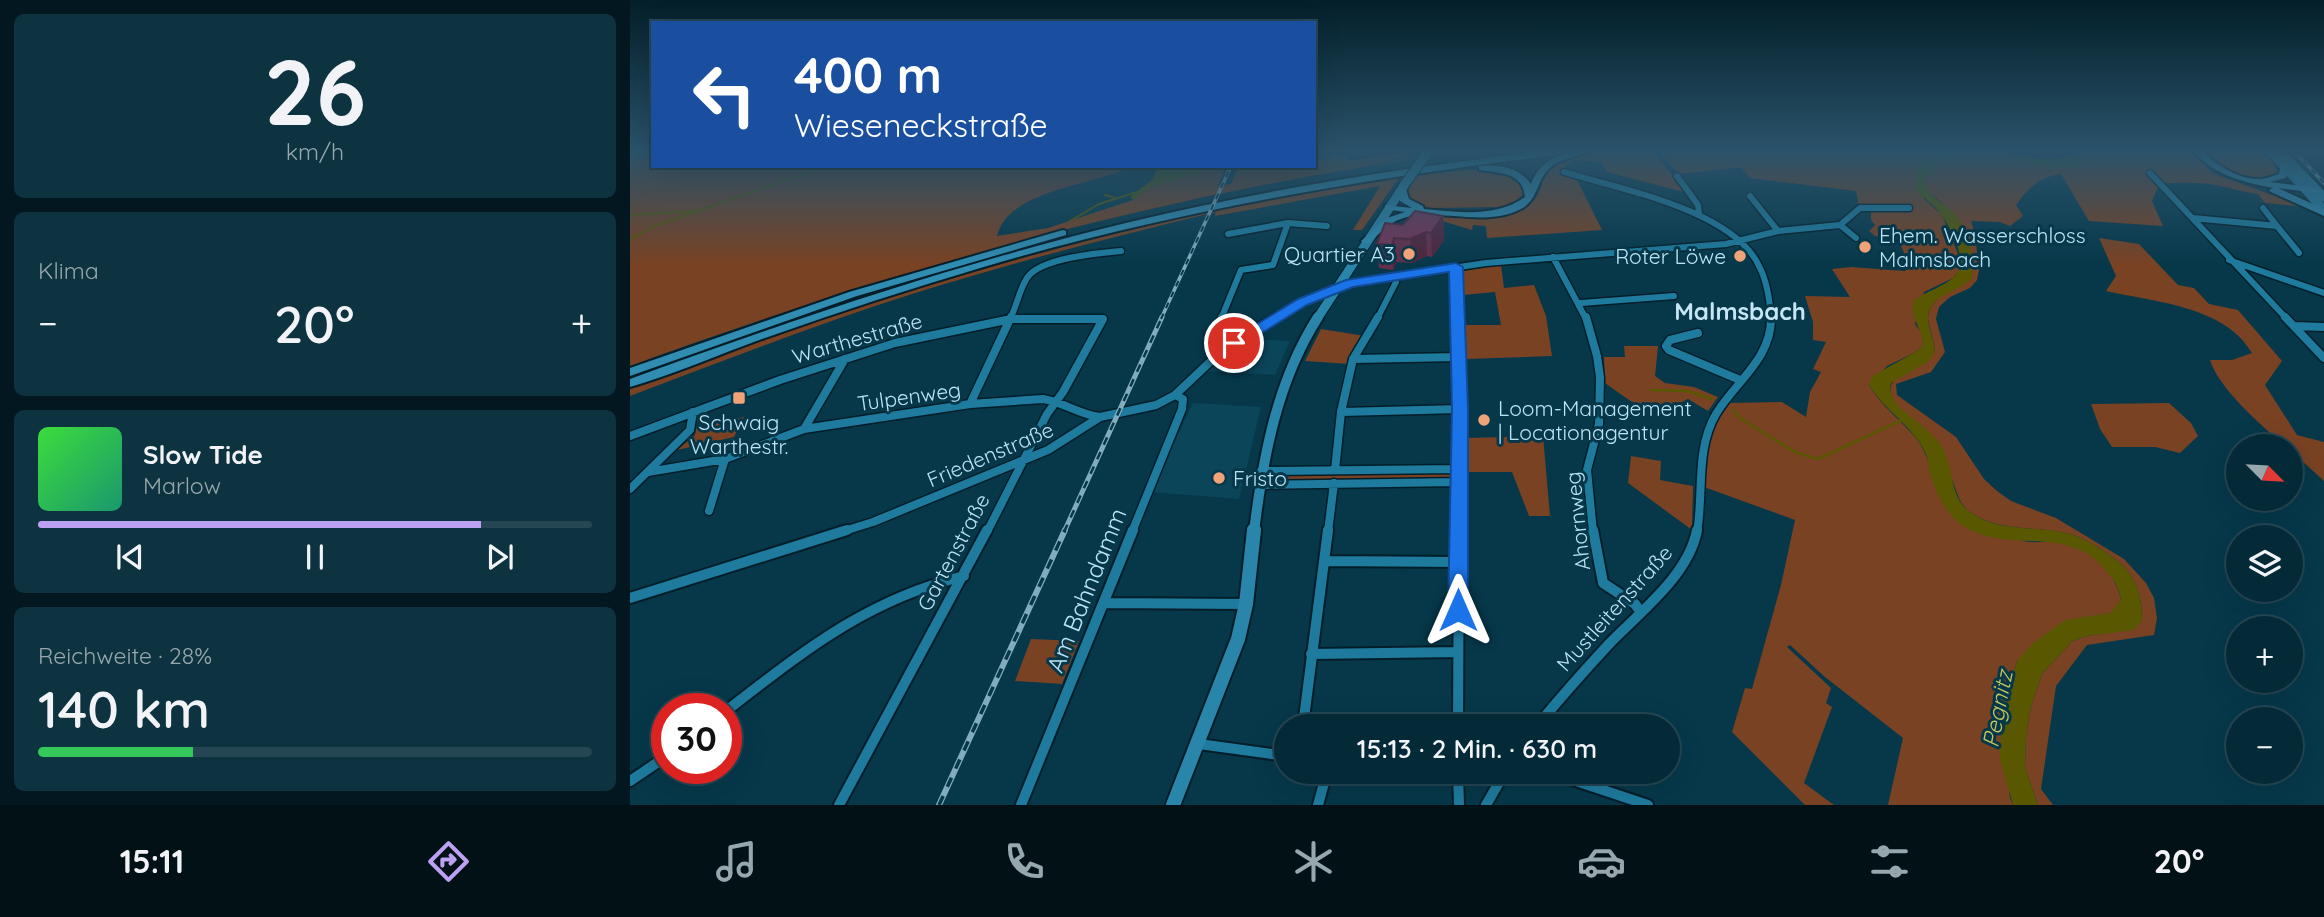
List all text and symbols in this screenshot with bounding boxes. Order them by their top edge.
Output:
text: 26 [264,34,366,148]
text: 400 m [794,44,942,105]
icon: left [679,49,770,140]
text: Wieseneckstraße [794,105,1048,145]
text: km/h [286,137,344,166]
place label: Ehem. Wasserschloss Malmsbach [1879,222,2086,272]
marker: Ehem. Wasserschloss Malmsbach [1857,239,1873,255]
place label: Quartier A3 [1284,241,1395,267]
place label: Roter Löwe [1615,243,1726,269]
marker: Quartier A3 [1401,246,1417,262]
marker: Roter Löwe [1732,248,1748,264]
text: Klima [38,256,99,285]
text: 20° [274,291,354,356]
district label: Malmsbach [1674,296,1806,326]
text: − [38,299,58,347]
text: + [571,299,592,347]
street label: Warthestraße [789,307,925,369]
pin [1204,313,1264,373]
icon: arrive [1215,324,1253,362]
street label: Tulpenweg [856,376,962,416]
marker: Schwaig Warthestr. [731,390,747,406]
place label: Loom-Management | Locationagentur [1498,395,1692,445]
place label: Schwaig Warthestr. [690,409,788,459]
marker: Loom-Management | Locationagentur [1476,412,1492,428]
street label: Friedenstraße [923,416,1057,492]
north arrow [2226,434,2303,511]
map controls [2226,434,2303,784]
text: Slow Tide [143,438,263,471]
place label: Fristo [1233,465,1287,491]
marker: Fristo [1211,470,1227,486]
street label: Ahornweg [1559,470,1595,572]
text: Marlow [143,471,221,500]
street label: Gartenstraße [911,489,995,615]
street label: Am Bahndamm [1039,503,1133,677]
button: layers [2226,525,2303,602]
icon: previous [111,538,149,576]
icon: pause [296,538,334,576]
icon: next [481,538,519,576]
street label: Mustleitenstraße [1551,540,1677,676]
position arrow [1421,573,1495,647]
button: + [2226,616,2303,693]
text: Reichweite · 28% [38,641,212,670]
water label: Pegnitz [1975,666,2019,750]
text: 140 km [38,676,210,741]
speed limit sign: 30 [651,693,742,784]
button: − [2226,707,2303,784]
text: 15:13 · 2 Min. · 630 m [1357,732,1597,765]
icon: directions [424,837,473,886]
icon: music [712,837,761,886]
icon: phone [1000,837,1049,886]
icon: climate [1289,837,1338,886]
icon: car [1577,837,1626,886]
icon: filters [1865,837,1914,886]
text: 15:11 [120,841,184,881]
text: 20° [2154,841,2204,881]

